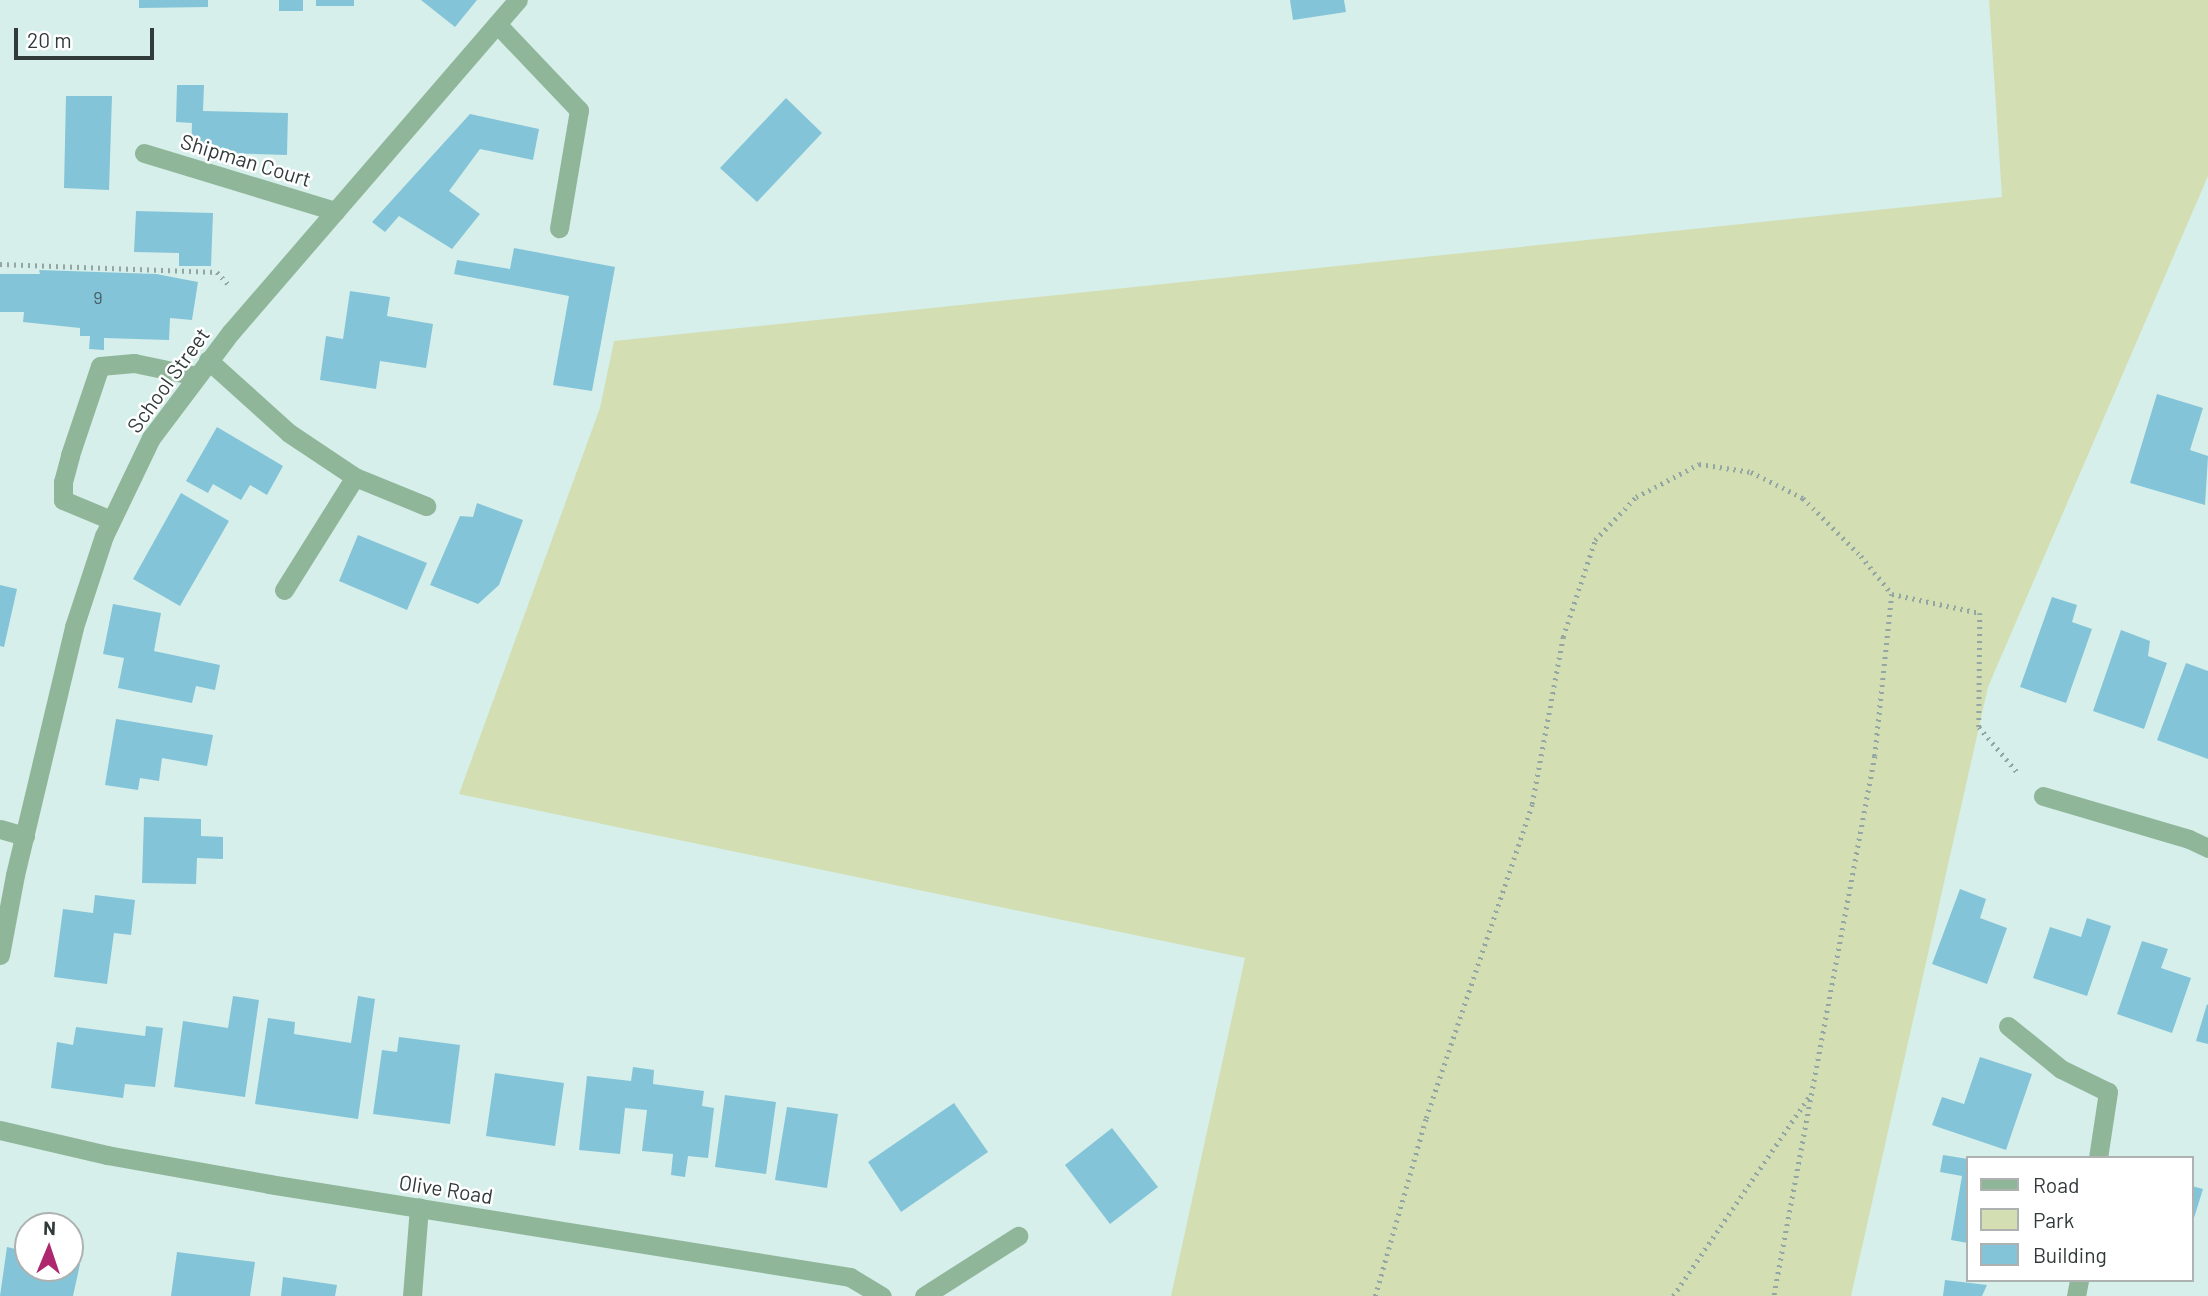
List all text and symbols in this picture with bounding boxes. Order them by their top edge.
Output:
scale bar [18,14,158,58]
text: 20 m [27,27,72,52]
street label: Shipman Court [178,128,314,192]
house number: 9 [93,286,103,308]
street label: School Street [121,323,215,437]
legend [1966,1156,2194,1282]
street label: Olive Road [397,1169,495,1209]
text: Road [2033,1172,2079,1197]
text: Park [2033,1207,2074,1232]
north arrow [14,1212,84,1282]
text: N [43,1216,56,1239]
text: Building [2033,1242,2107,1267]

